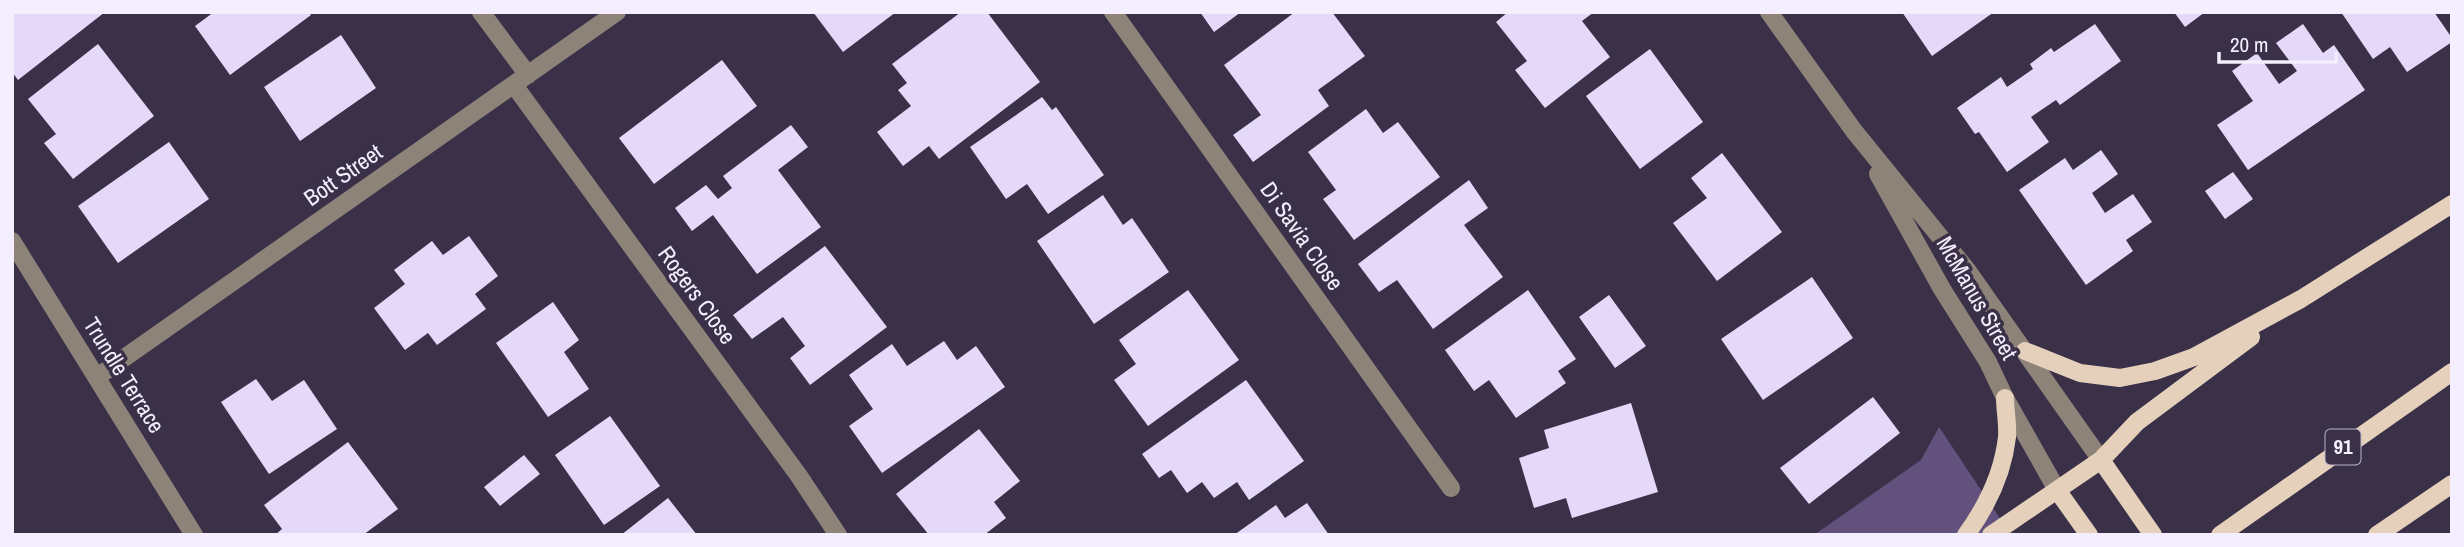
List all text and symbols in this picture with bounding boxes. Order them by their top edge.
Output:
scale bar [2219,21,2336,65]
text: 20 m [2230,30,2268,59]
street label: Bott Street [297,136,388,213]
street label: Di Savia Close [1254,175,1351,296]
street label: McManus Street [1930,231,2025,365]
street label: Rogers Close [651,239,744,350]
street label: Trundle Terrace [77,311,172,439]
road number: 91 [2326,430,2360,464]

